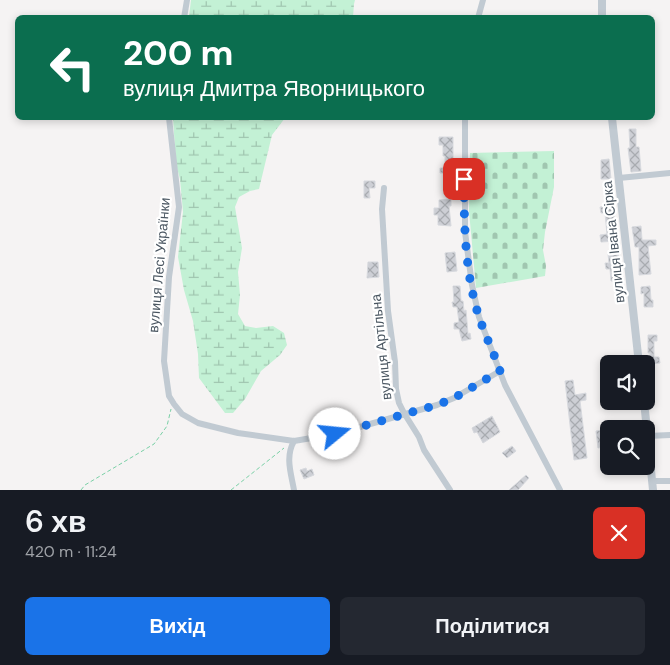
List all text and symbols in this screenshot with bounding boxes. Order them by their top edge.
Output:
text: 200 m [123,30,234,76]
icon: left [40,35,105,100]
text: вулиця Дмитра Яворницького [123,74,425,103]
pin [443,158,485,200]
icon: arrive [450,165,478,193]
street label: вулиця Івана Сірка [598,180,628,304]
street label: вулиця Лесі Українки [144,197,174,333]
street label: вулиця Артільна [366,293,396,401]
map controls [600,355,655,475]
button: sound [600,355,655,410]
position arrow [308,407,360,459]
button: search [600,420,655,475]
text: 6 хв [25,502,86,541]
button: close [593,507,645,559]
text: 420 m · 11:24 [25,541,117,562]
button: Вихід [25,597,330,655]
button: Поділитися [340,597,645,655]

